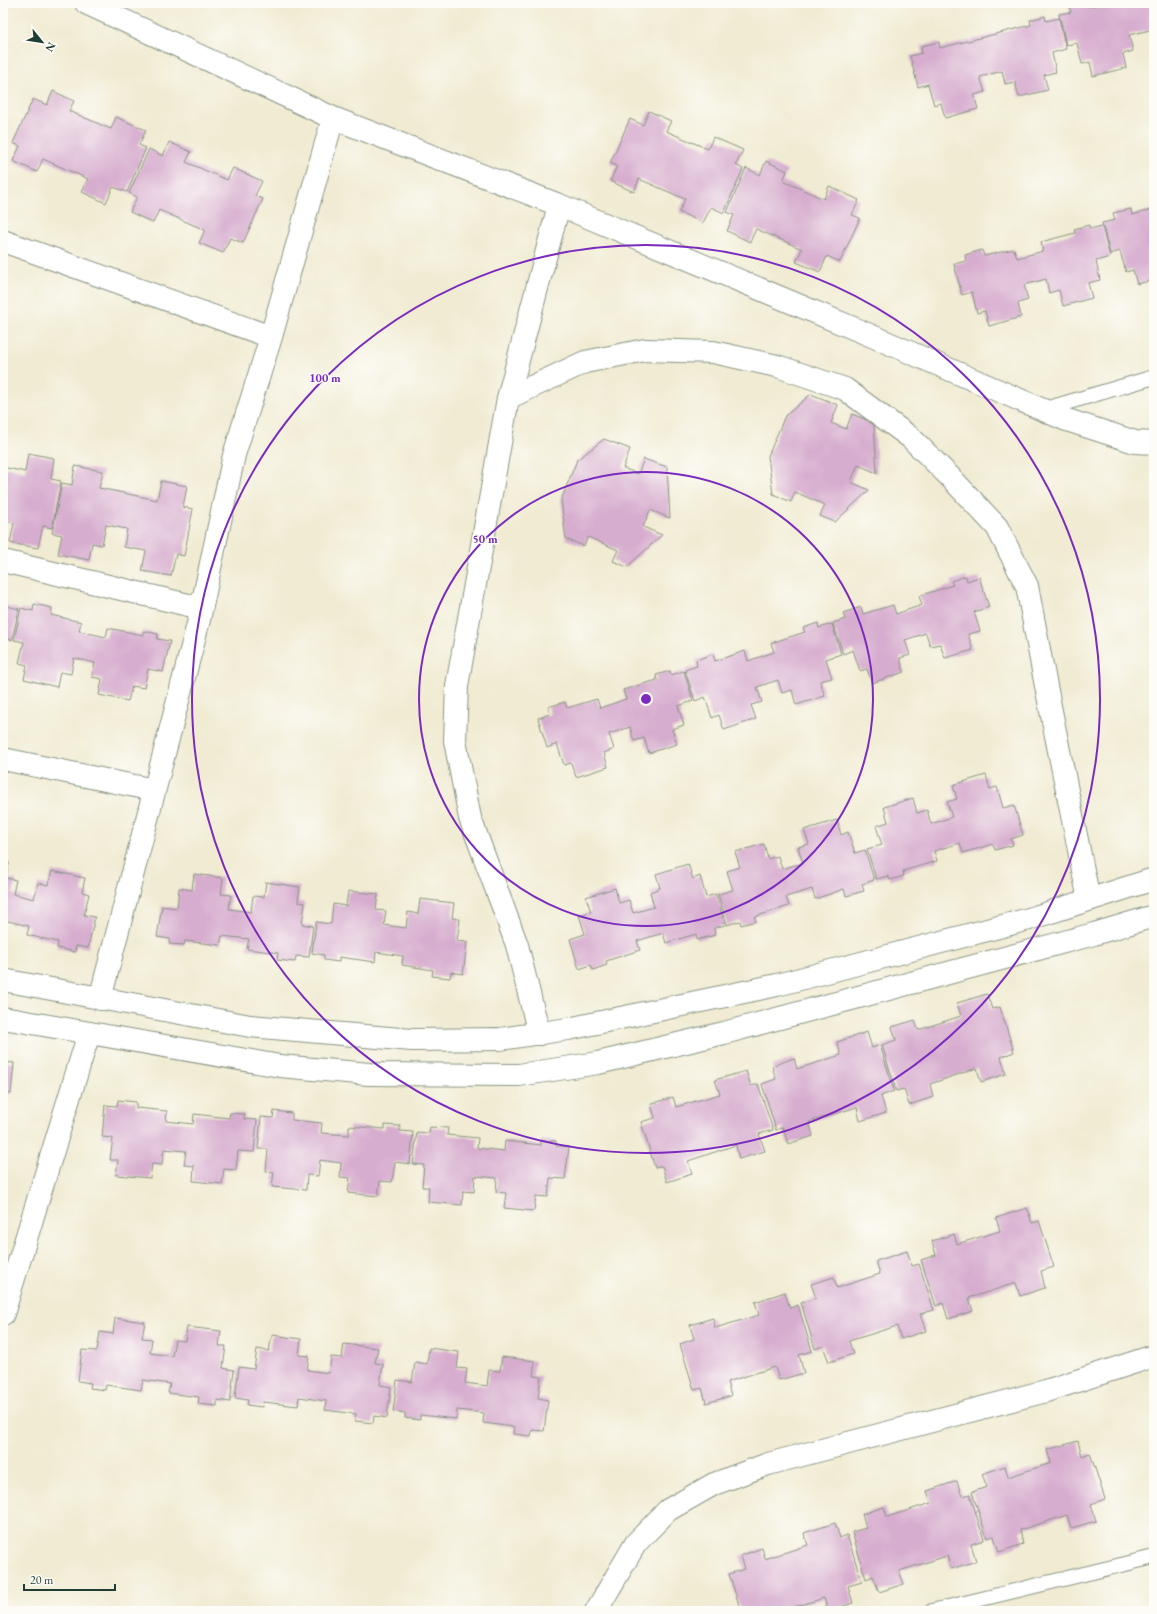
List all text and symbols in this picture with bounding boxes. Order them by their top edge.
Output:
north arrow [22,22,62,62]
text: N [42,40,59,54]
text: 100 m [309,370,341,386]
text: 50 m [472,531,498,547]
centre of rings [639,692,653,706]
scale bar [24,1566,115,1592]
text: 20 m [30,1572,54,1588]

